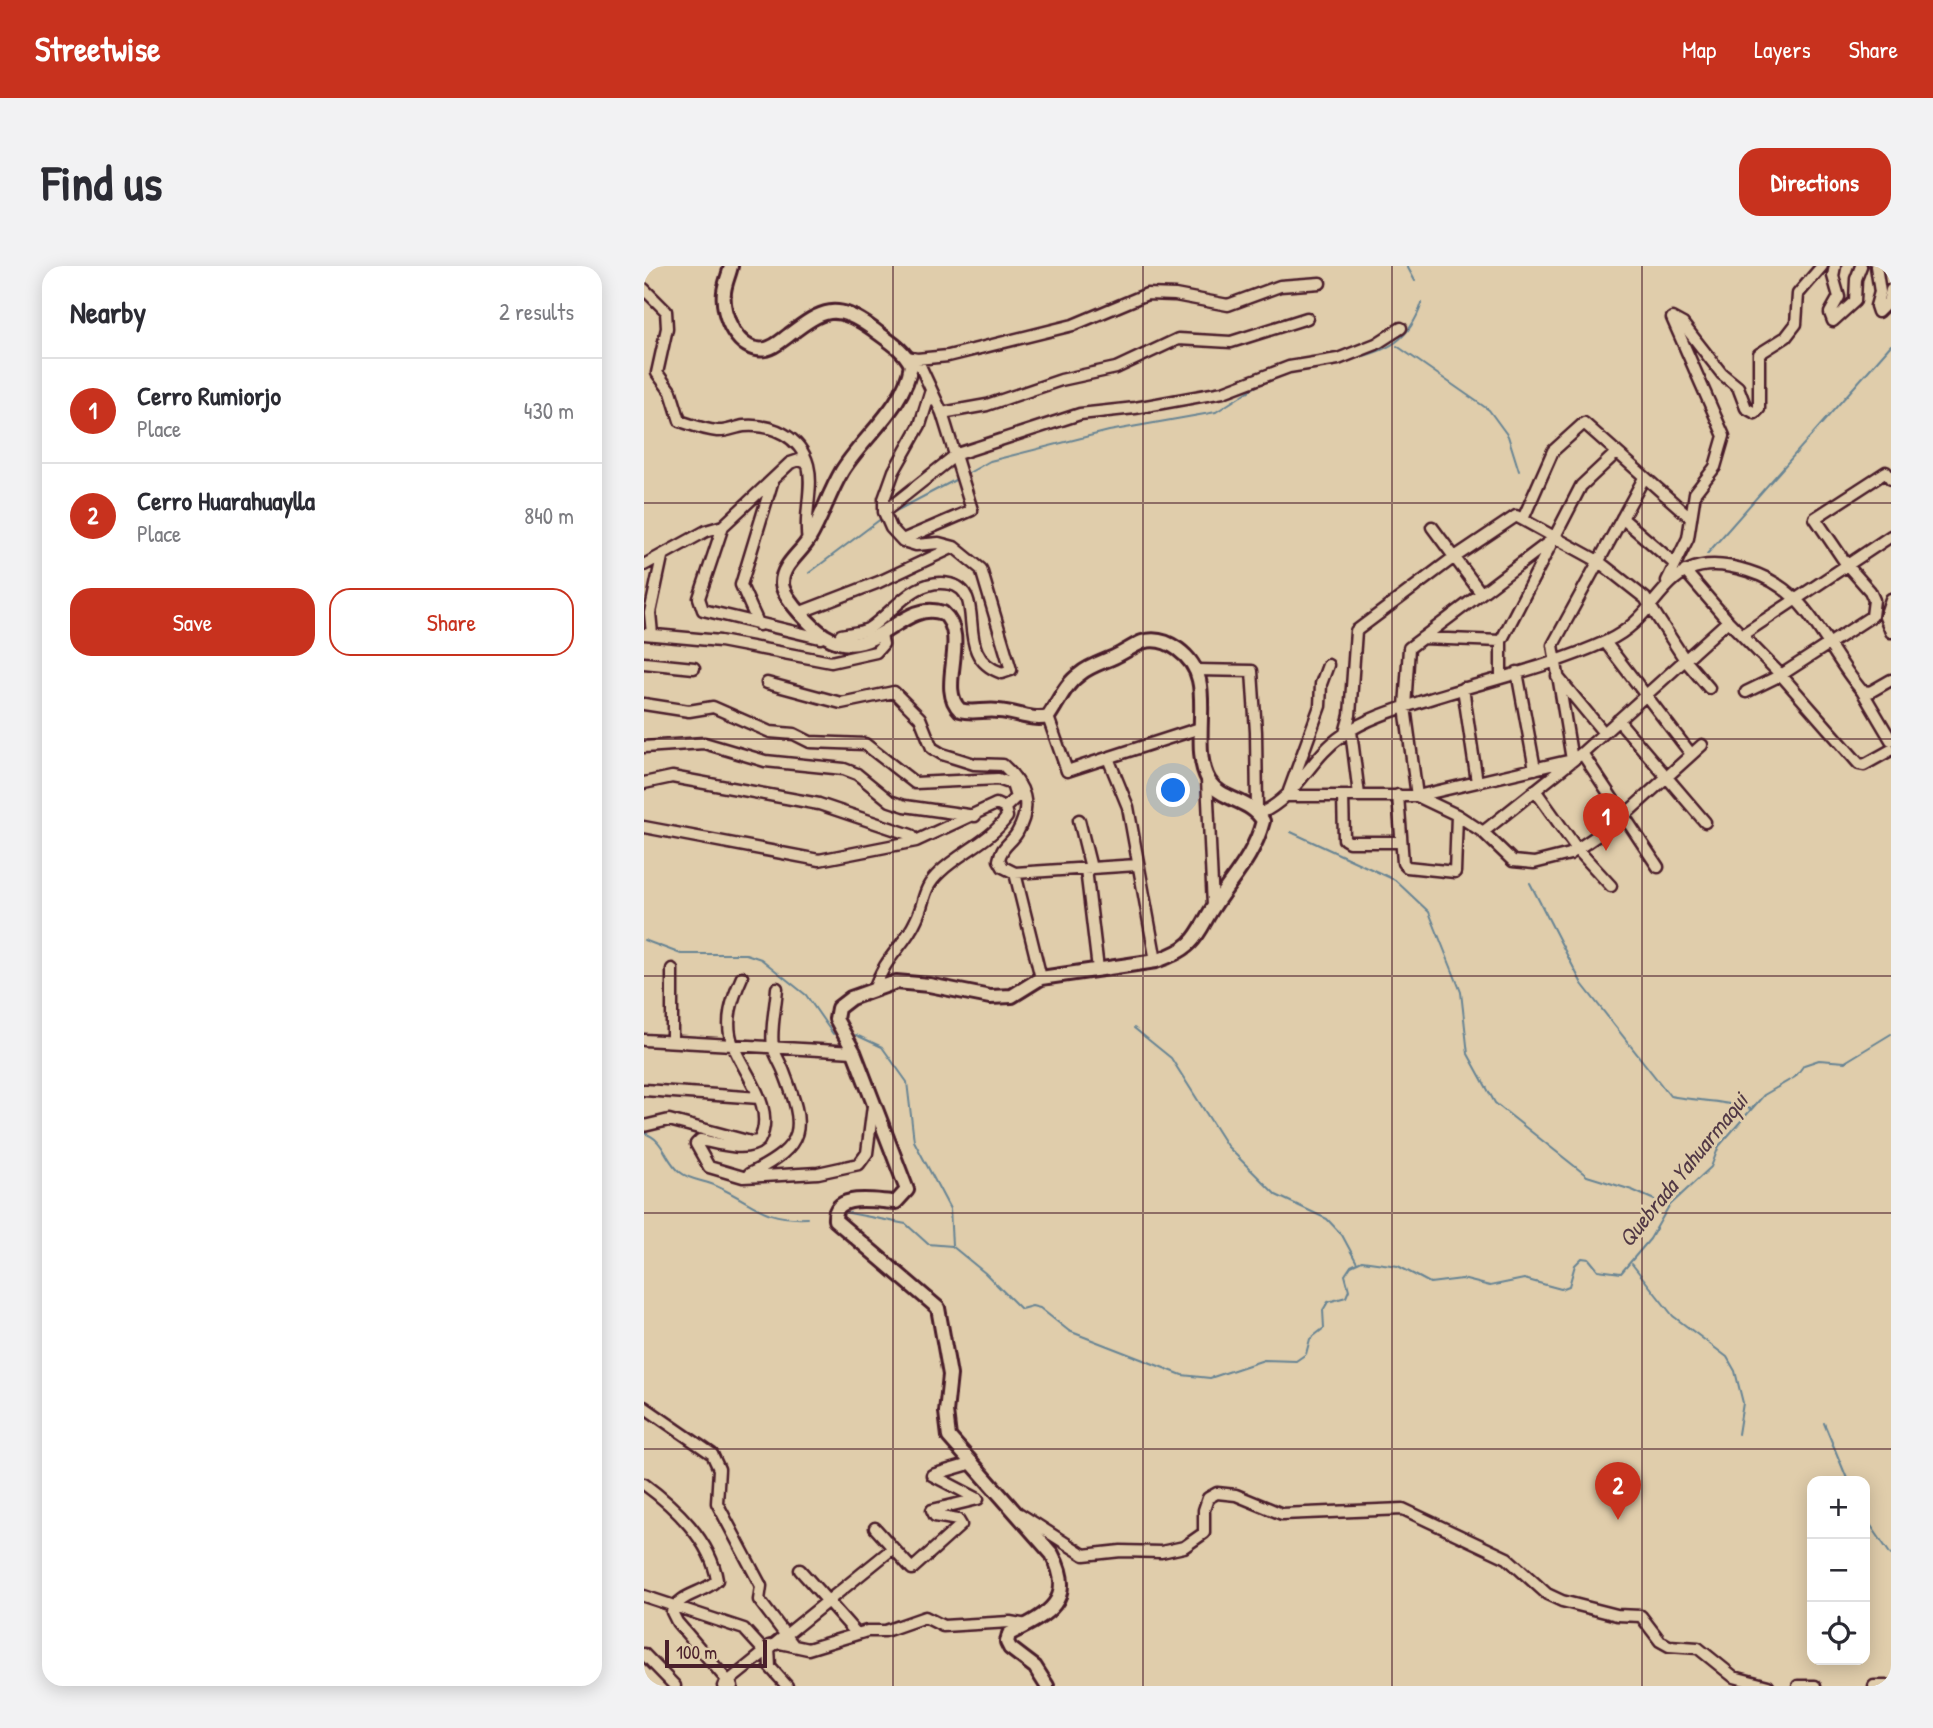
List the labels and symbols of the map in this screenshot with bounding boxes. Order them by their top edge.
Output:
your location [1156,773,1190,807]
pin: 1 [1583,793,1629,851]
water label: Quebrada Yahuarmaqui [1611,1085,1756,1254]
pin: 2 [1595,1462,1641,1520]
scale bar [665,1637,766,1669]

